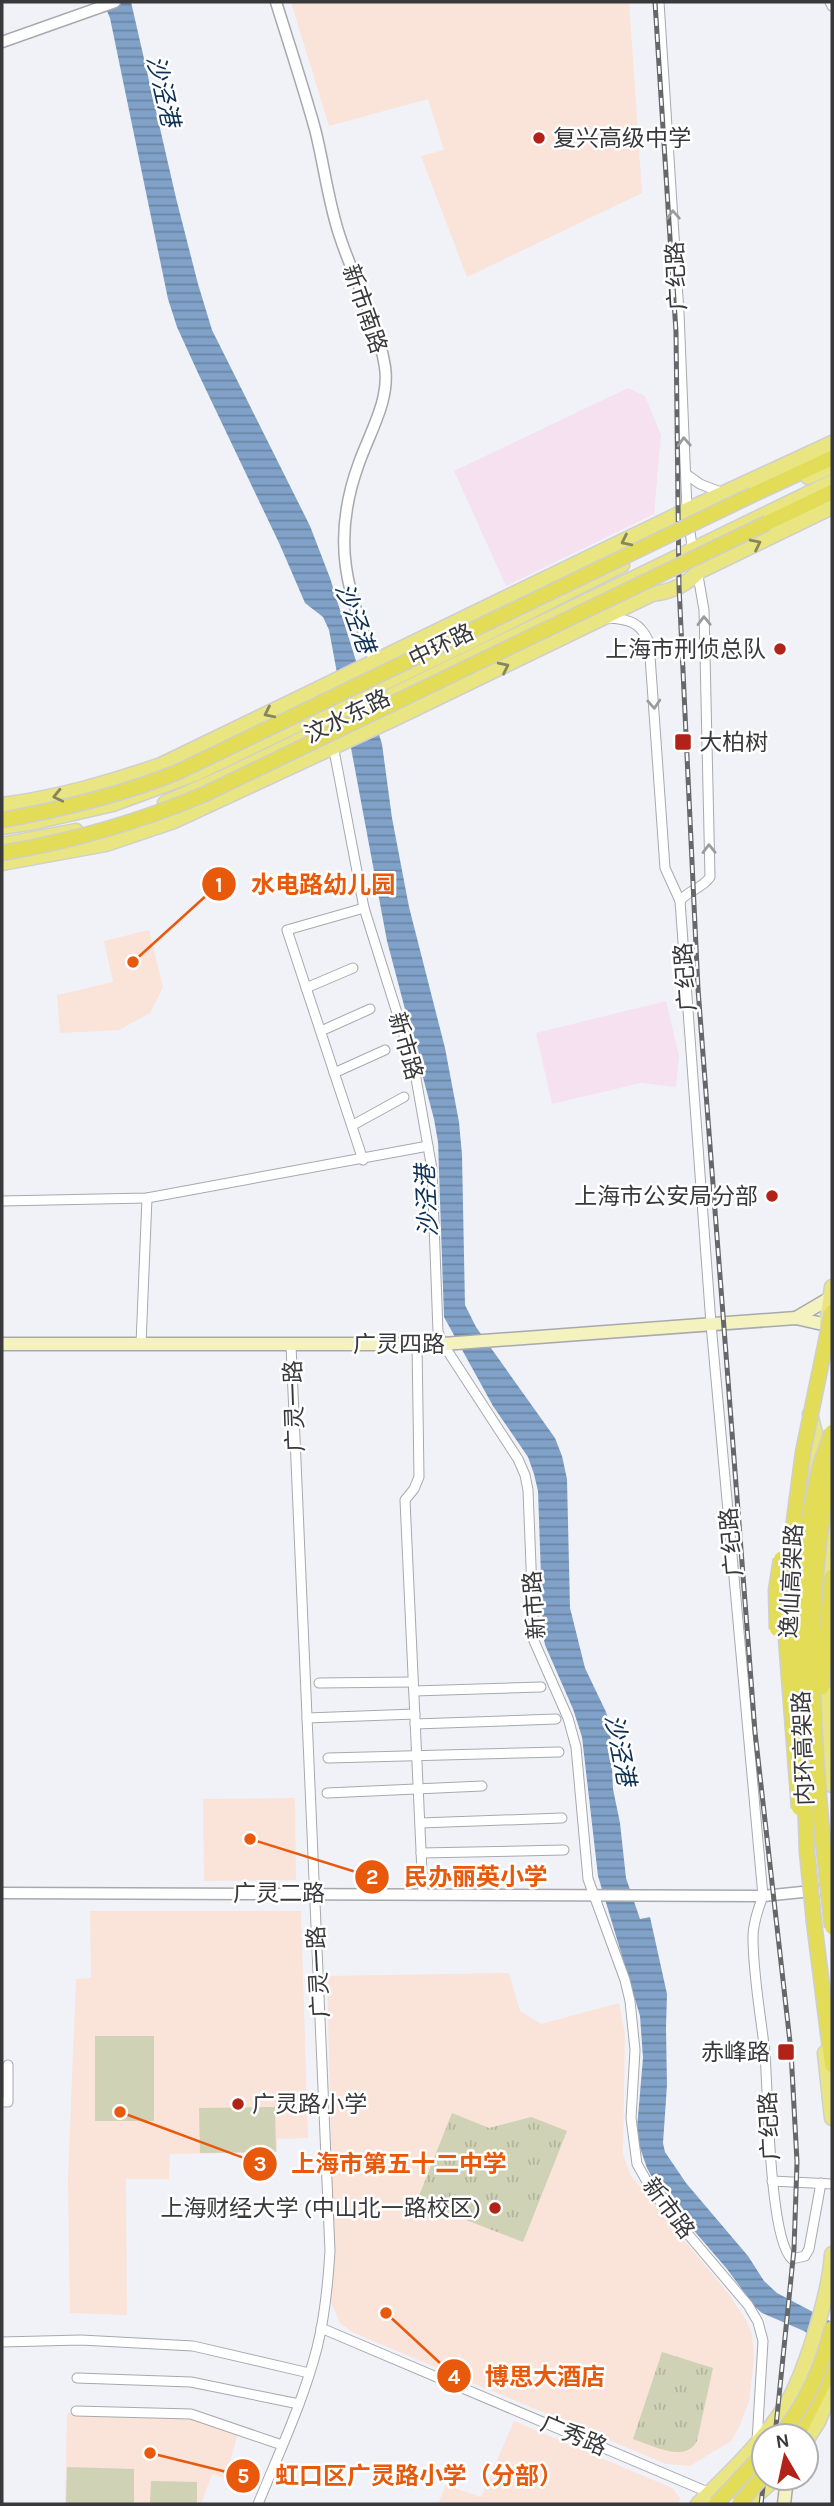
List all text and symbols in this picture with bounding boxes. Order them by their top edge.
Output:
water label: 沙泾港 [141,53,185,132]
place label: 复兴高级中学 [553,125,691,152]
marker: 复兴高级中学 [531,130,547,146]
one-way arrow [665,209,680,220]
street label: 广纪路 [661,241,692,311]
street label: 新市南路 [337,261,392,357]
one-way arrow [677,436,692,447]
one-way arrow [621,532,633,546]
one-way arrow [749,538,761,552]
water label: 沙泾港 [330,579,381,659]
one-way arrow [697,616,712,627]
street label: 中环路 [404,618,478,673]
place label: 上海市刑侦总队 [605,636,766,663]
marker: 上海市刑侦总队 [772,641,788,657]
one-way arrow [497,661,509,675]
street label: 汶水东路 [300,684,394,749]
one-way arrow [646,698,661,709]
one-way arrow [264,705,276,719]
place label: 大柏树 [699,729,768,756]
marker: 大柏树 [673,732,693,752]
one-way arrow [52,787,64,802]
one-way arrow [702,843,717,854]
callout: 水电路幼儿园 [202,862,409,907]
text: 水电路幼儿园 [251,871,395,899]
text: 1 [215,873,223,897]
street label: 广纪路 [670,942,701,1012]
street label: 新市路 [383,1009,428,1083]
water label: 沙泾港 [411,1161,443,1238]
place label: 上海市公安局分部 [574,1183,758,1210]
marker: 上海市公安局分部 [764,1188,780,1204]
street label: 广灵四路 [353,1331,445,1358]
street label: 广灵一路 [279,1360,310,1452]
street label: 广纪路 [715,1506,748,1578]
street label: 逸仙高架路 [775,1523,808,1639]
street label: 新市路 [519,1570,550,1640]
street label: 内环高架路 [788,1690,819,1806]
water label: 沙泾港 [599,1712,641,1791]
callout: 民办丽英小学 [355,1854,562,1899]
text: 民办丽英小学 [404,1863,548,1891]
text: 2 [366,1865,378,1889]
street label: 广灵二路 [233,1880,325,1907]
street label: 广灵一路 [303,1925,334,2019]
place label: 赤峰路 [701,2039,770,2066]
marker: 赤峰路 [776,2042,796,2062]
place label: 广灵路小学 [252,2091,367,2118]
street label: 广纪路 [754,2091,785,2161]
marker: 广灵路小学 [230,2096,246,2112]
callout: 上海市第五十二中学 [242,2142,521,2187]
text: 上海市第五十二中学 [291,2150,507,2178]
text: 3 [253,2152,267,2176]
street label: 新市路 [637,2173,700,2244]
place label: 上海财经大学 (中山北一路校区) [160,2195,481,2222]
marker: 上海财经大学 (中山北一路校区) [487,2200,503,2216]
callout: 博思大酒店 [436,2354,619,2399]
text: 博思大酒店 [485,2363,605,2391]
text: 4 [448,2365,461,2389]
street label: 广秀路 [537,2410,611,2461]
north arrow [750,2422,820,2492]
text: N [774,2429,791,2453]
callout: 虹口区广灵路小学（分部） [226,2453,577,2498]
text: 虹口区广灵路小学（分部） [275,2462,563,2490]
text: 5 [237,2464,249,2488]

